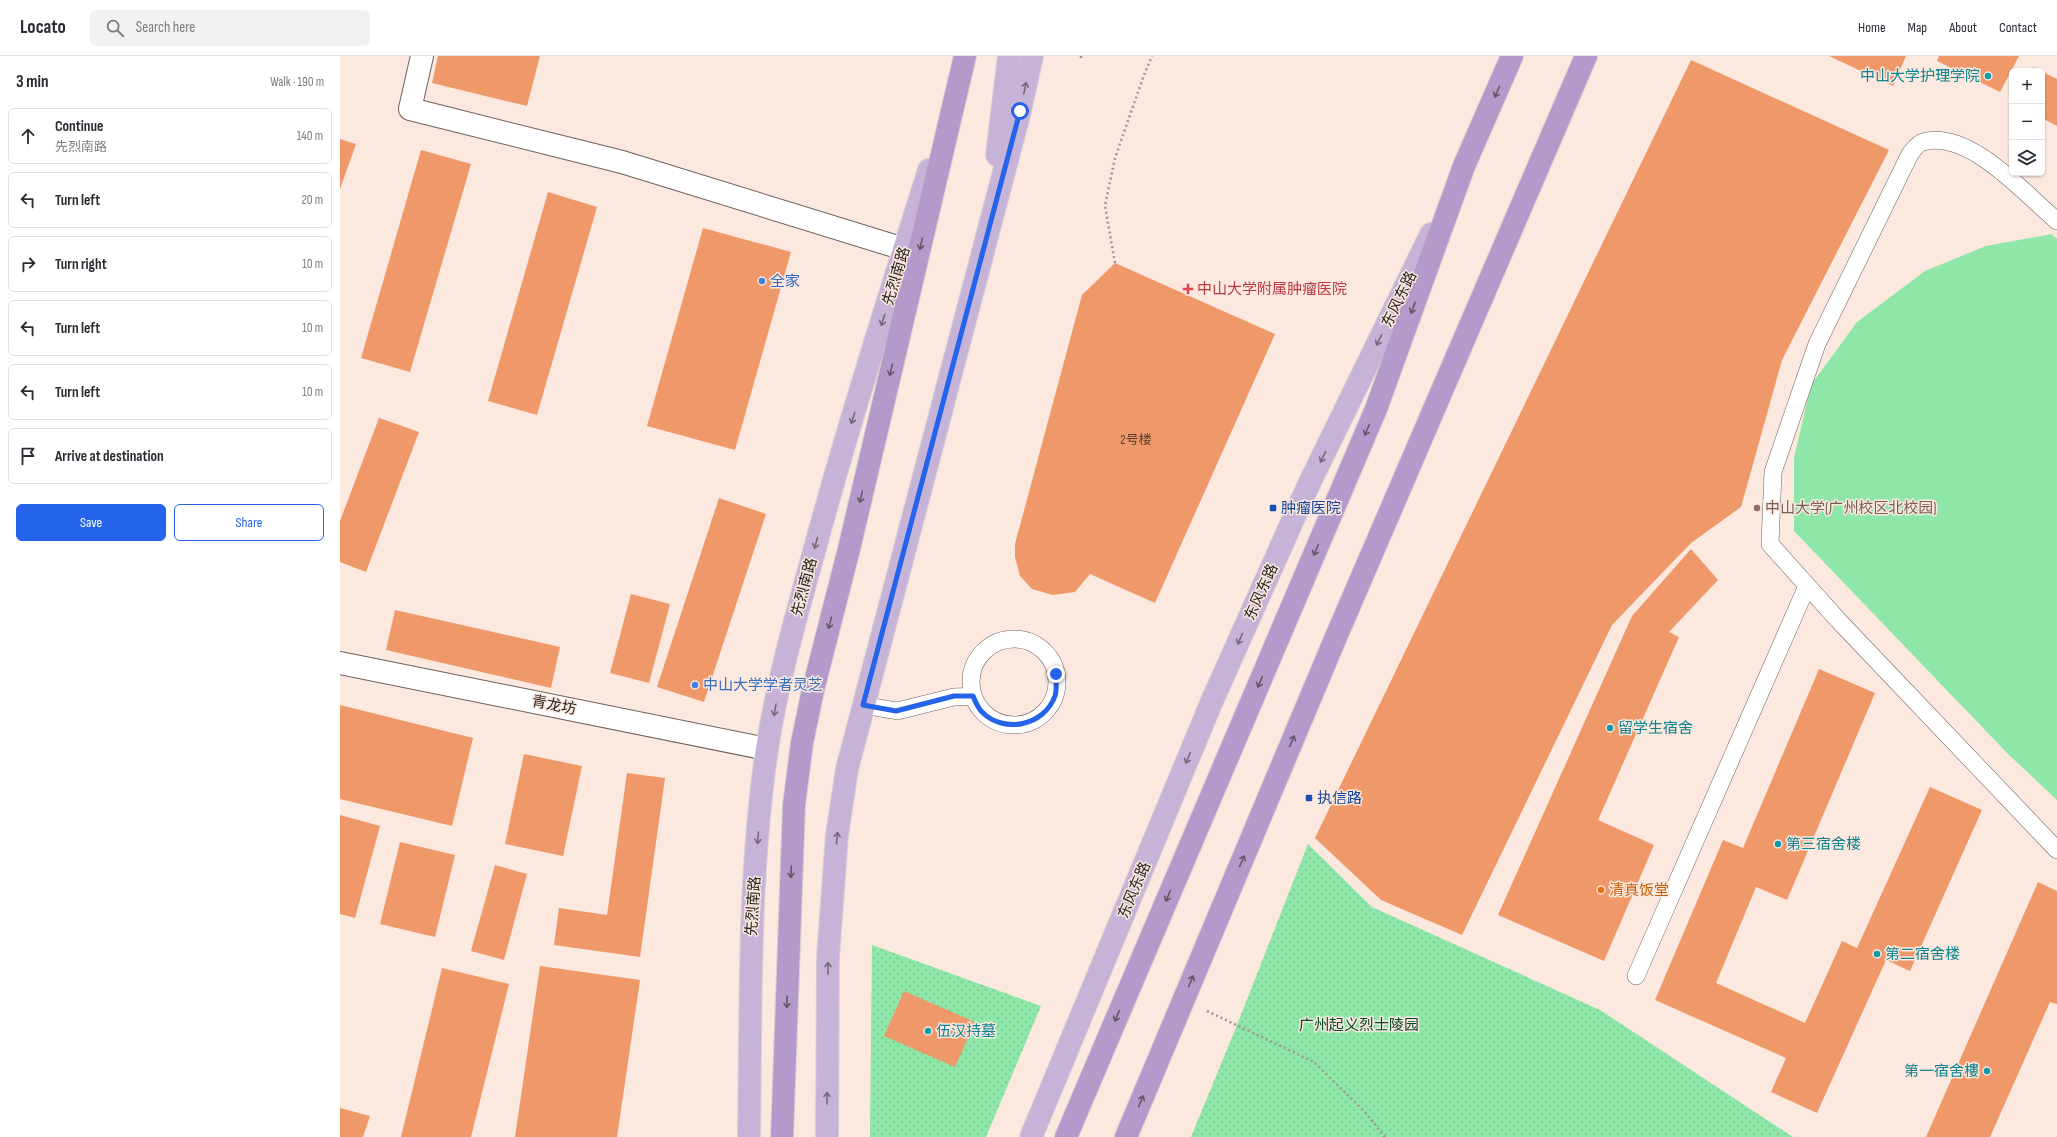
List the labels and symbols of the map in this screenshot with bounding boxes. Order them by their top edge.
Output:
place label: 中山大学护理学院 [1860,67,1980,86]
marker: 中山大学护理学院 [1983,71,1993,81]
one-way arrow [1022,82,1030,95]
one-way arrow [1493,85,1500,97]
route start [1011,102,1029,120]
one-way arrow [917,237,924,250]
street label: 先烈南路 [879,245,914,308]
street label: 东风东路 [1378,268,1421,330]
place label: 全家 [770,272,800,291]
marker: 全家 [757,276,767,286]
place label: 中山大学附属肿瘤医院 [1197,280,1347,299]
marker: 中山大学附属肿瘤医院 [1182,283,1194,295]
one-way arrow [1408,302,1416,314]
one-way arrow [879,314,886,327]
one-way arrow [1375,333,1382,345]
one-way arrow [887,364,895,377]
one-way arrow [849,411,856,424]
one-way arrow [1363,424,1370,436]
house number: 2号楼 [1120,432,1152,448]
one-way arrow [1319,450,1326,462]
one-way arrow [857,490,865,503]
place label: 肿瘤医院 [1281,499,1341,518]
place label: 中山大学(广州校区北校园) [1765,499,1937,518]
marker: 肿瘤医院 [1268,503,1278,513]
marker: 中山大学(广州校区北校园) [1752,503,1762,513]
one-way arrow [812,536,820,549]
one-way arrow [1312,543,1320,555]
street label: 先烈南路 [788,556,821,619]
street label: 东风东路 [1241,561,1282,623]
one-way arrow [826,616,833,629]
one-way arrow [1236,633,1243,645]
route end [1047,665,1065,683]
place label: 中山大学学者灵芝 [703,676,823,695]
one-way arrow [1255,676,1263,688]
marker: 中山大学学者灵芝 [690,680,700,690]
street label: 青龙坊 [530,692,578,719]
one-way arrow [770,703,778,716]
place label: 留学生宿舍 [1618,719,1693,738]
marker: 留学生宿舍 [1605,723,1615,733]
one-way arrow [1289,736,1296,748]
one-way arrow [1184,752,1192,764]
place label: 执信路 [1317,789,1362,808]
marker: 执信路 [1304,793,1314,803]
one-way arrow [754,831,762,844]
one-way arrow [833,832,840,845]
place label: 第三宿舍楼 [1786,835,1861,854]
marker: 第三宿舍楼 [1773,839,1783,849]
one-way arrow [1238,856,1246,868]
street label: 东风东路 [1114,859,1155,922]
one-way arrow [788,865,795,878]
street label: 先烈南路 [742,875,765,937]
place label: 清真饭堂 [1609,881,1669,900]
marker: 清真饭堂 [1596,885,1606,895]
one-way arrow [1163,890,1171,902]
place label: 第二宿舍楼 [1885,945,1960,964]
marker: 第二宿舍楼 [1872,949,1882,959]
one-way arrow [824,962,832,975]
one-way arrow [1188,976,1196,988]
one-way arrow [783,995,791,1008]
one-way arrow [1113,1009,1120,1021]
park label: 广州起义烈士陵园 [1299,1016,1419,1035]
place label: 伍汉持墓 [936,1022,996,1041]
marker: 伍汉持墓 [923,1026,933,1036]
place label: 第一宿舍樓 [1904,1062,1979,1081]
marker: 第一宿舍樓 [1982,1066,1992,1076]
one-way arrow [823,1092,831,1105]
one-way arrow [1138,1095,1145,1107]

